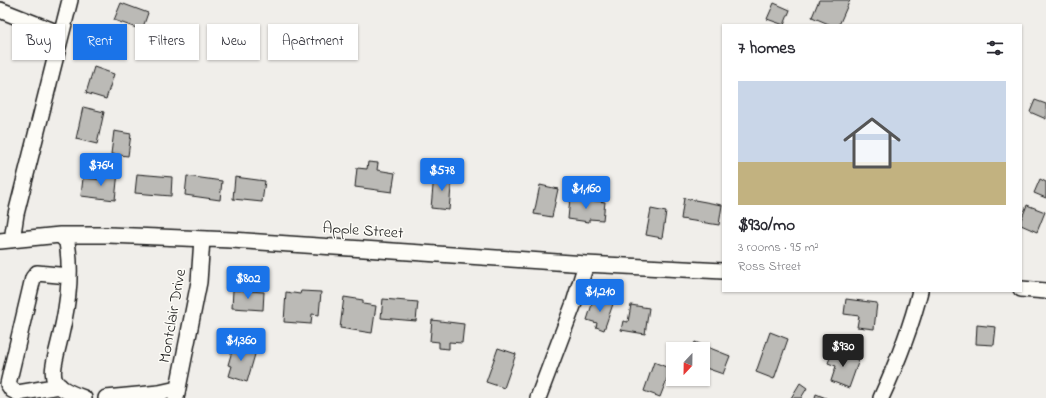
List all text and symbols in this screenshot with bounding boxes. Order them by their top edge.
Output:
chip: Buy [12,24,65,60]
chip: Rent [73,24,127,60]
chip: Filters [135,24,199,60]
chip: New [207,24,260,60]
chip: Apartment [268,24,358,60]
text: 7 homes [738,36,796,61]
icon: filters [984,37,1006,59]
icon: home [836,107,908,179]
pin: $764 [77,153,125,187]
text: $764 [89,156,113,175]
pin: $578 [418,158,466,192]
text: $578 [429,161,455,180]
pin: $1,160 [553,176,619,210]
text: $1,160 [571,179,601,198]
text: $930/mo [738,213,795,238]
street label: Apple Street [322,216,405,246]
text: 3 rooms · 95 m² [738,238,819,257]
text: Ross Street [738,257,801,276]
street label: Montclair Drive [153,266,193,365]
pin: $802 [224,266,272,300]
text: $802 [236,269,260,288]
pin: $1,210 [567,279,633,313]
text: $1,210 [585,282,615,301]
pin: $1,360 [208,328,274,362]
text: $1,360 [226,331,256,350]
pin: $930 [819,334,867,368]
text: $930 [832,337,854,356]
north arrow [666,342,710,386]
map controls [666,342,710,386]

